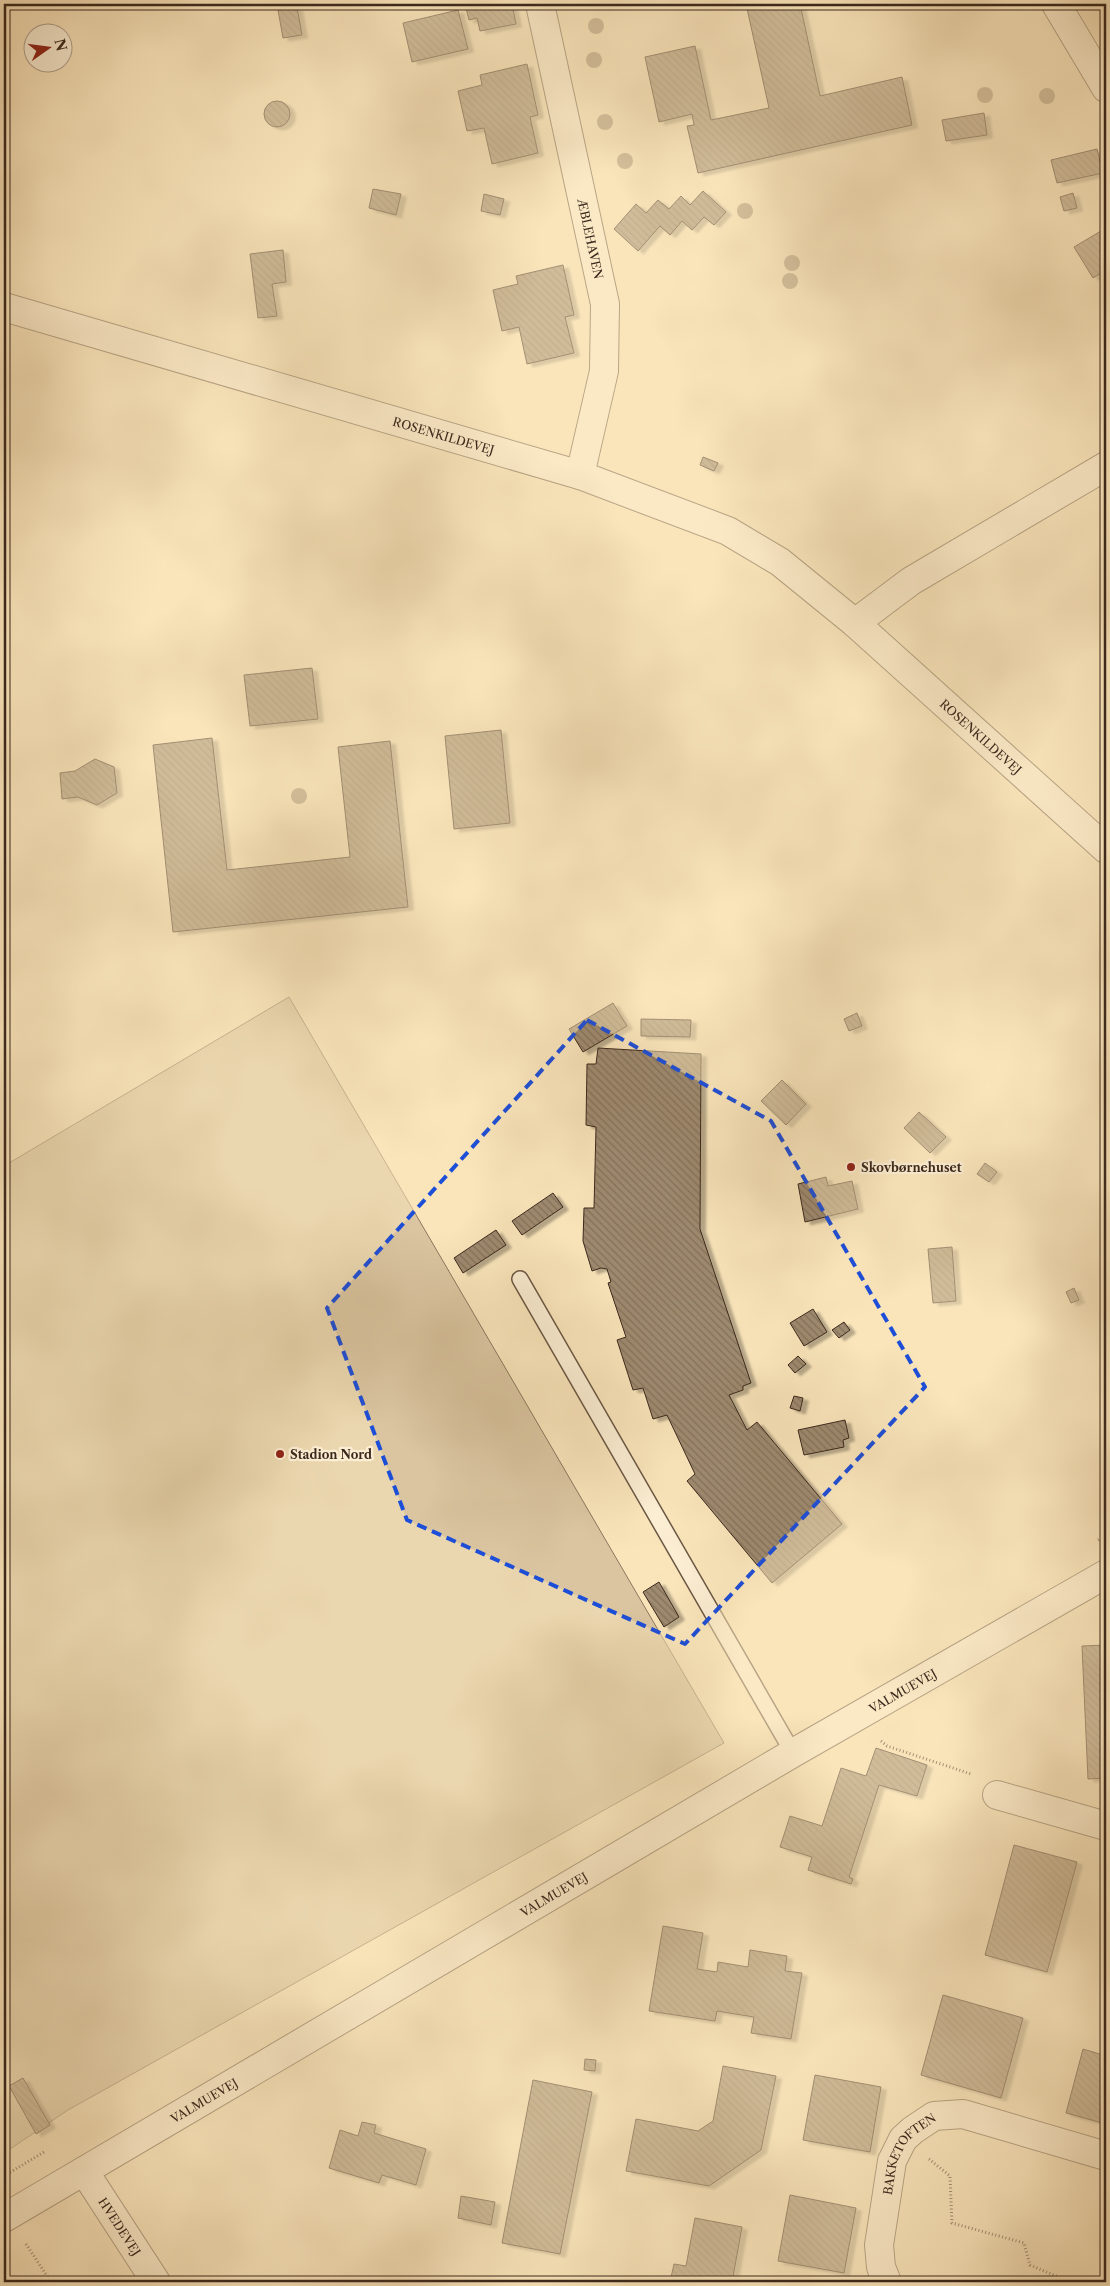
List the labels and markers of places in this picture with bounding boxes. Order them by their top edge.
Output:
place label: Skovbørnehuset [861,1160,962,1175]
marker: Skovbørnehuset [845,1161,857,1173]
place label: Stadion Nord [290,1447,372,1462]
marker: Stadion Nord [274,1448,286,1460]

